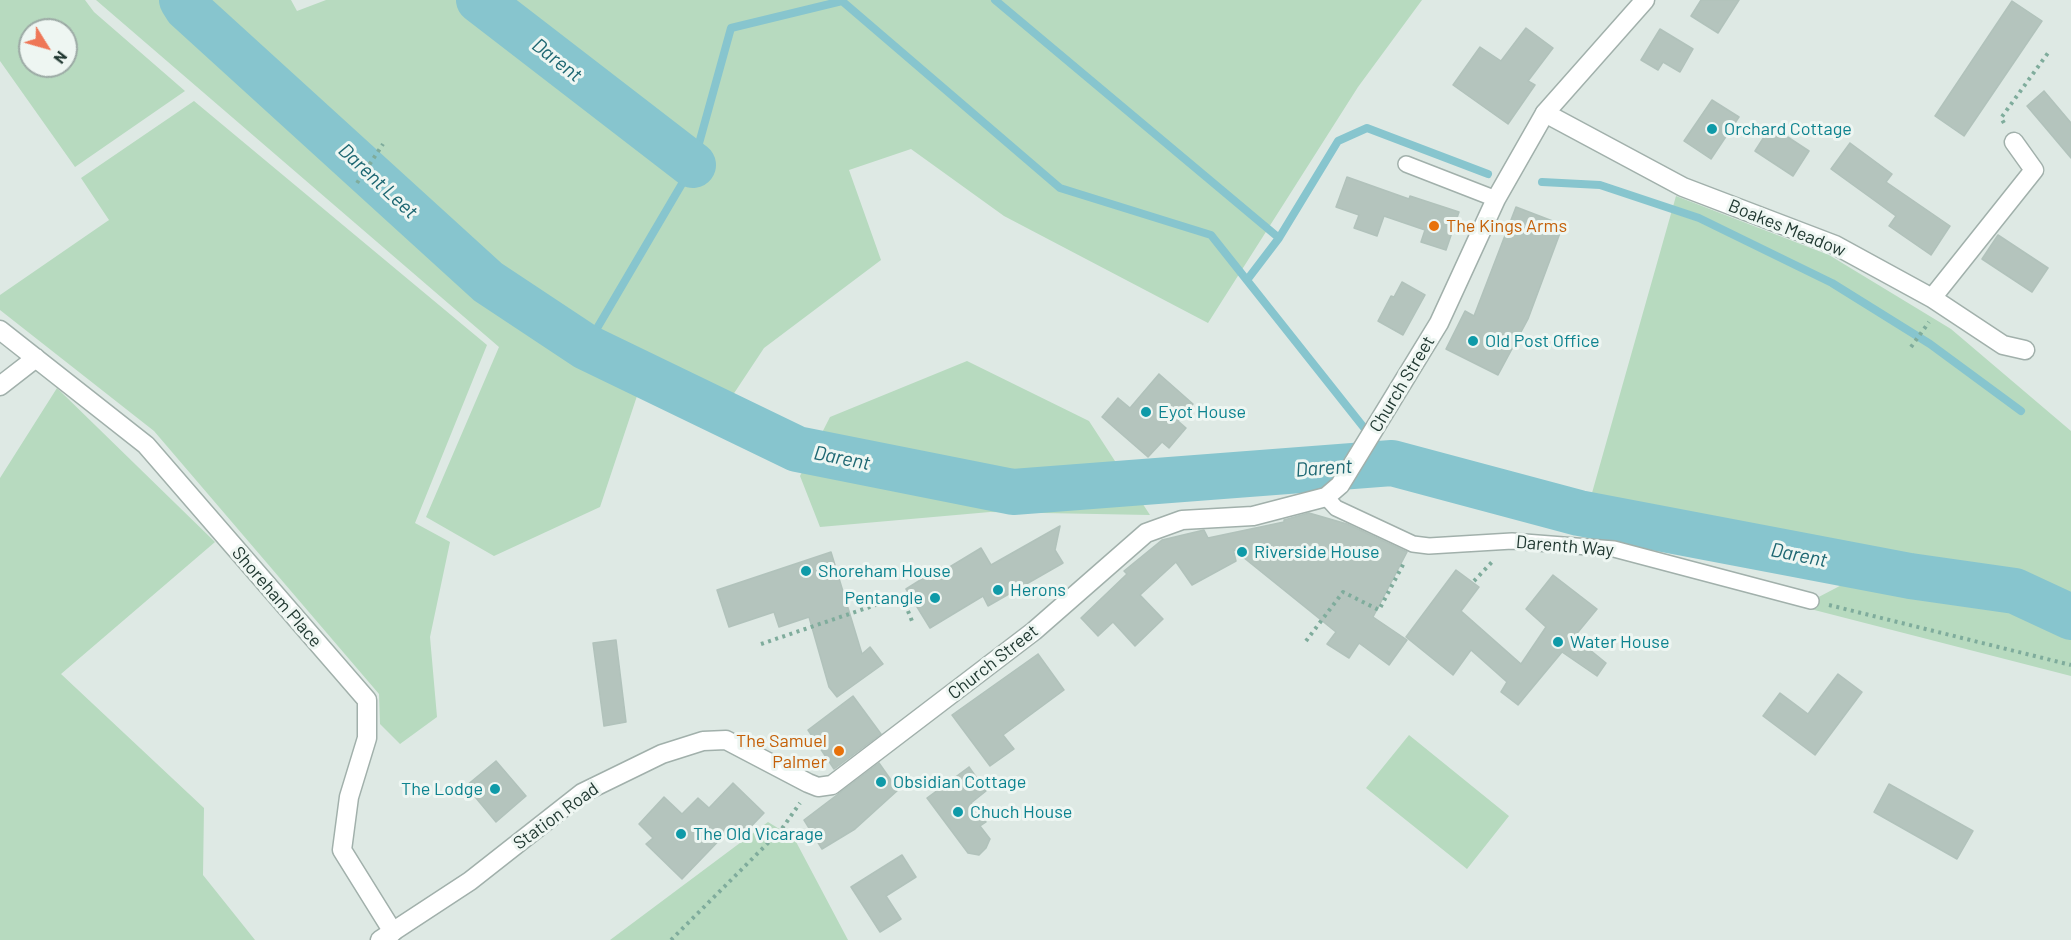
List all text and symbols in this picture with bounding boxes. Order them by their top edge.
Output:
north arrow [18,18,78,78]
water label: Darent [527,33,587,87]
text: N [50,48,72,68]
place label: Orchard Cottage [1724,118,1852,140]
marker: Orchard Cottage [1705,122,1719,136]
water label: Darent Leet [333,138,423,224]
street label: Boakes Meadow [1725,195,1849,261]
place label: The Kings Arms [1446,215,1567,237]
marker: The Kings Arms [1427,219,1441,233]
place label: Old Post Office [1485,330,1600,352]
street label: Church Street [1365,332,1439,436]
marker: Old Post Office [1466,334,1480,348]
place label: Eyot House [1158,401,1246,423]
marker: Eyot House [1139,405,1153,419]
water label: Darent [812,441,872,475]
water label: Darent [1295,454,1353,482]
street label: Darenth Way [1515,531,1615,561]
water label: Darent [1769,538,1829,572]
place label: Riverside House [1254,541,1380,563]
street label: Shoreham Place [227,542,327,652]
marker: Riverside House [1235,545,1249,559]
place label: Shoreham House [818,560,951,582]
marker: Shoreham House [799,564,813,578]
place label: Herons [1010,579,1066,601]
marker: Herons [991,583,1005,597]
place label: Pentangle [845,587,923,609]
marker: Pentangle [928,591,942,605]
street label: Church Street [944,620,1042,704]
place label: Water House [1570,631,1670,653]
marker: Water House [1551,635,1565,649]
place label: The Samuel Palmer [736,730,827,772]
marker: The Samuel Palmer [832,744,846,758]
place label: Obsidian Cottage [893,771,1026,793]
marker: Obsidian Cottage [874,775,888,789]
place label: The Lodge [401,778,483,800]
street label: Station Road [509,778,603,854]
marker: The Lodge [488,782,502,796]
place label: Chuch House [970,801,1072,823]
marker: Chuch House [951,805,965,819]
place label: The Old Vicarage [693,823,823,845]
marker: The Old Vicarage [674,827,688,841]

